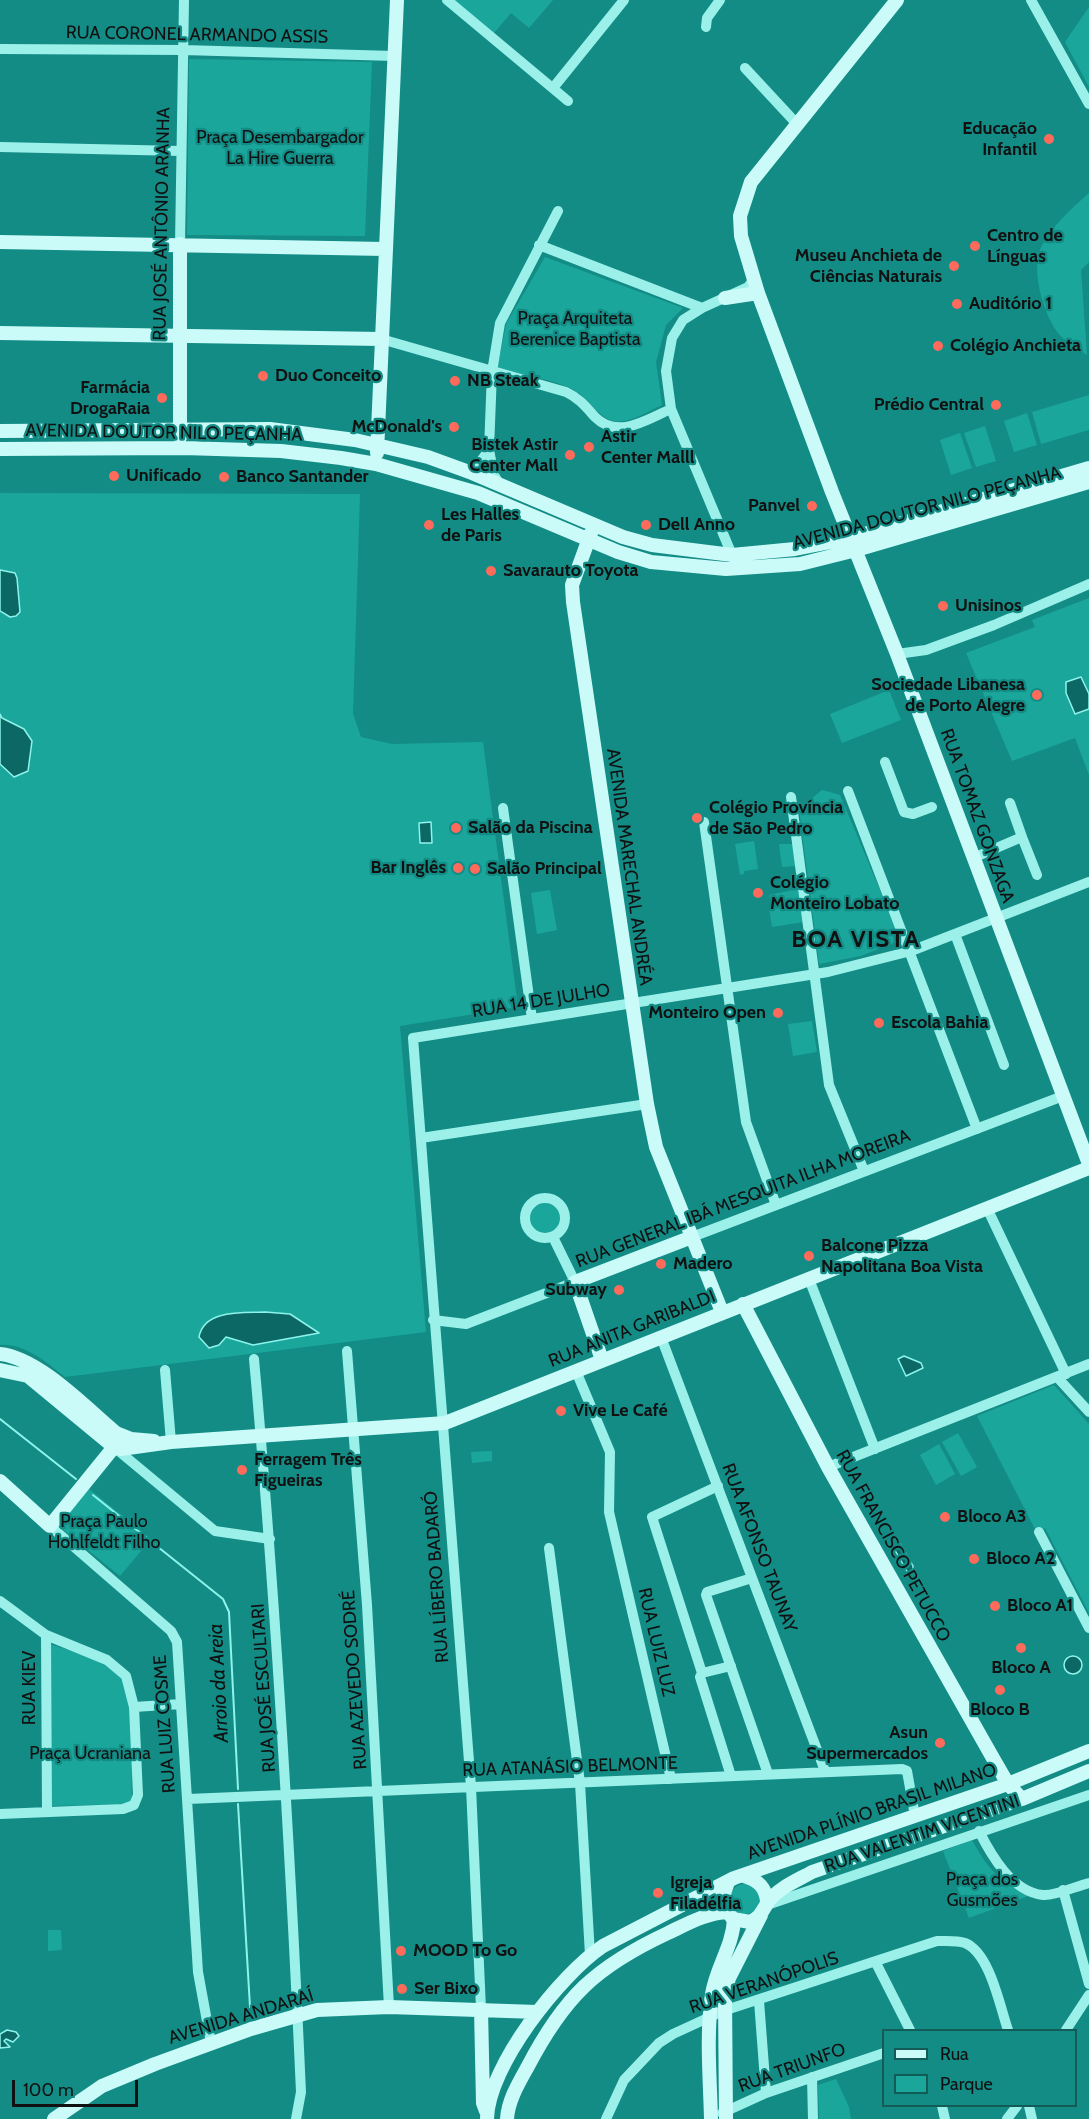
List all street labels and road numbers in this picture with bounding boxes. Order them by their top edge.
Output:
street label: RUA CORONEL ARMANDO ASSIS [66,22,328,48]
street label: RUA JOSÉ ANTÔNIO ARANHA [149,107,175,341]
street label: AVENIDA DOUTOR NILO PEÇANHA [25,420,303,446]
street label: AVENIDA DOUTOR NILO PEÇANHA [791,462,1063,554]
street label: RUA TOMAZ GONZAGA [935,726,1019,906]
street label: AVENIDA MARECHAL ANDRÉA [602,747,656,987]
street label: RUA 14 DE JULHO [470,979,612,1023]
street label: RUA GENERAL IBÁ MESQUITA ILHA MOREIRA [573,1125,913,1273]
street label: RUA ANITA GARIBALDI [545,1286,719,1372]
street label: RUA FRANCISCO PETUCCO [831,1446,955,1646]
street label: RUA AFONSO TAUNAY [717,1460,801,1636]
street label: RUA LÍBERO BADARÓ [420,1490,454,1664]
street label: RUA LUIZ LUZ [633,1586,679,1698]
street label: RUA AZEVEDO SODRÉ [338,1590,372,1770]
street label: RUA JOSÉ ESCULTARI [247,1603,281,1773]
street label: RUA KIEV [19,1651,41,1725]
street label: RUA LUIZ COSME [149,1654,181,1794]
street label: RUA ATANÁSIO BELMONTE [462,1752,678,1782]
street label: AVENIDA PLÍNIO BRASIL MILANO [745,1759,999,1865]
street label: RUA VALENTIM VICENTINI [822,1790,1022,1878]
street label: RUA VERANÓPOLIS [687,1947,841,2019]
street label: AVENIDA ANDARAÍ [166,1985,316,2049]
street label: RUA TRIUNFO [735,2039,849,2097]

